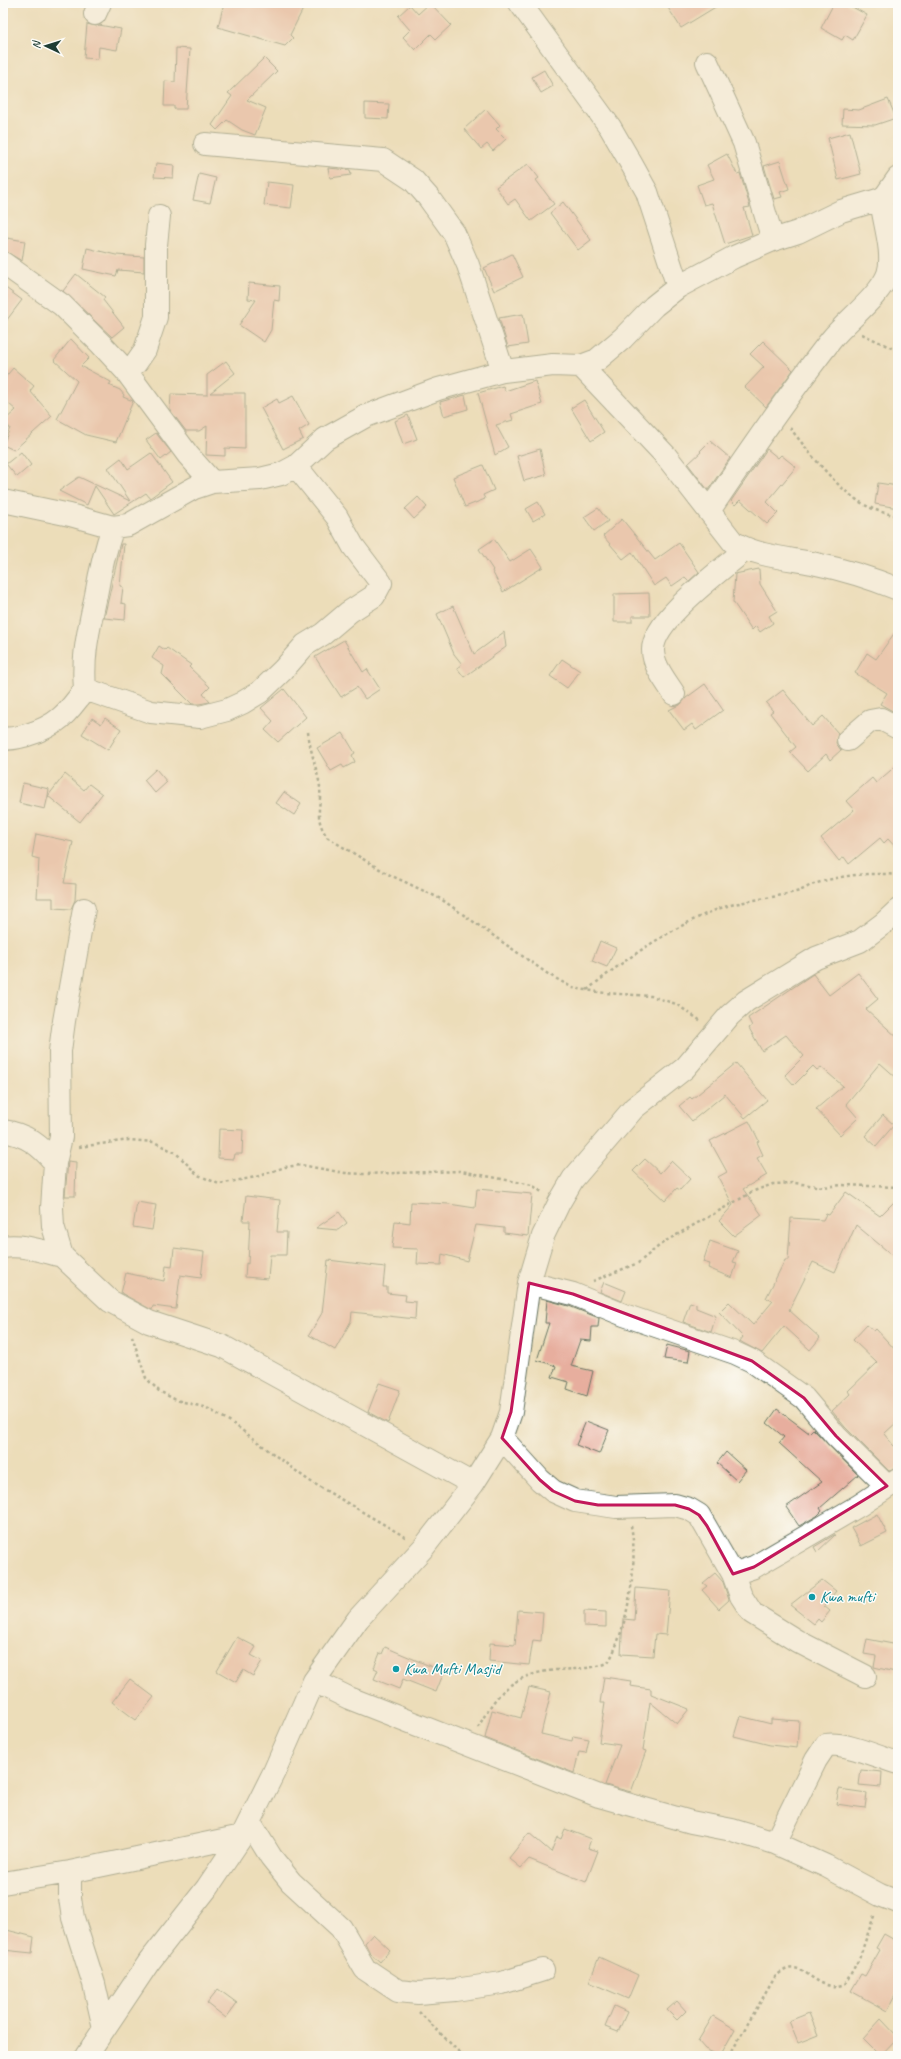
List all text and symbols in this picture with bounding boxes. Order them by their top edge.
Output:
north arrow [26,26,66,66]
text: N [29,39,43,49]
place label: Kwa mufti [820,1587,876,1607]
marker: Kwa mufti [807,1592,817,1602]
place label: Kwa Mufti Masjid [404,1659,503,1679]
marker: Kwa Mufti Masjid [391,1664,401,1674]

